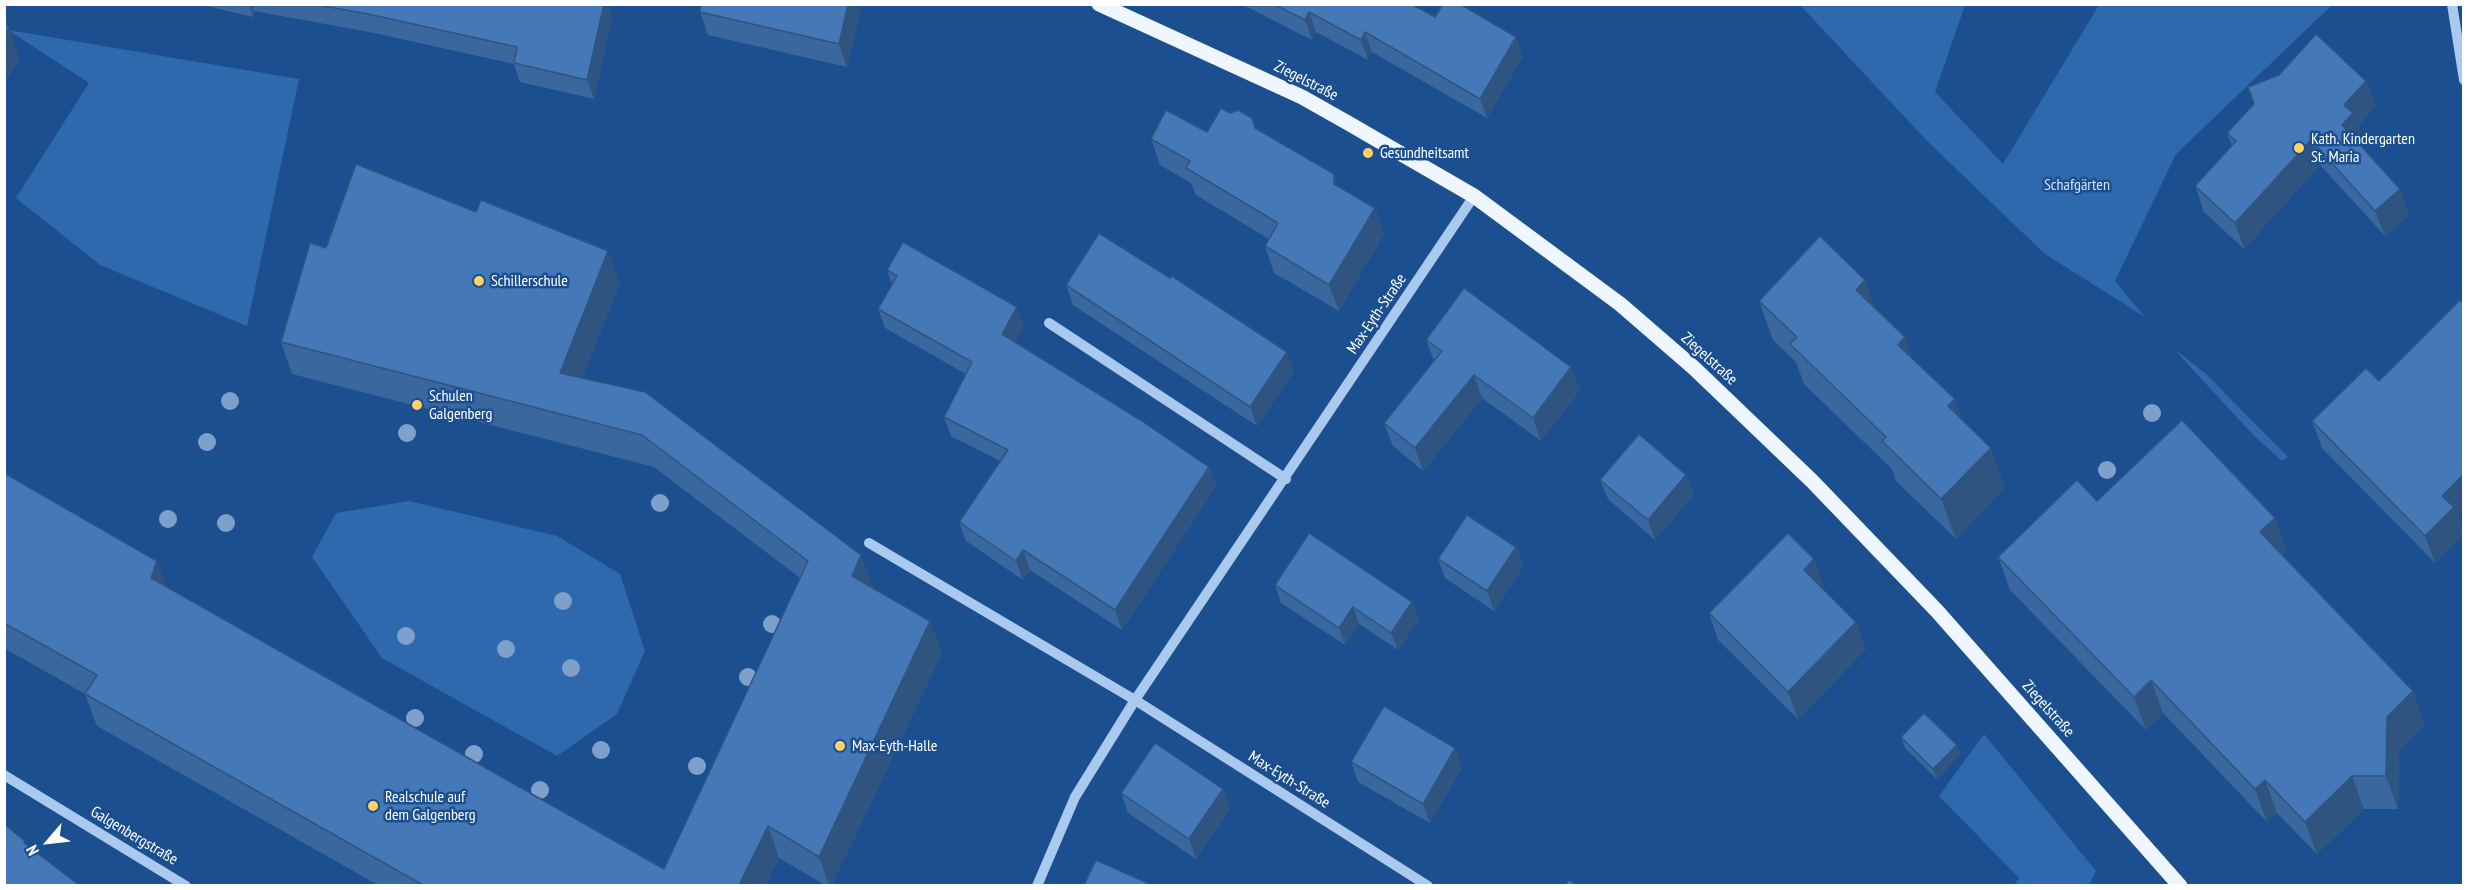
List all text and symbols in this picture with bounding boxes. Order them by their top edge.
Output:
street label: Ziegelstraße [1271,57,1341,105]
place label: Kath. Kindergarten St. Maria [2311,129,2415,167]
marker: Kath. Kindergarten St. Maria [2292,141,2306,155]
place label: Gesundheitsamt [1380,143,1469,163]
marker: Gesundheitsamt [1361,146,1375,160]
park label: Schafgärten [2044,175,2110,195]
street label: Max-Eyth-Straße [1343,270,1411,358]
place label: Schillerschule [491,271,568,291]
marker: Schillerschule [472,274,486,288]
street label: Ziegelstraße [1677,329,1741,389]
place label: Schulen Galgenberg [429,386,492,424]
marker: Schulen Galgenberg [410,398,424,412]
street label: Ziegelstraße [2018,677,2078,741]
place label: Max-Eyth-Halle [852,736,937,756]
marker: Max-Eyth-Halle [833,739,847,753]
street label: Max-Eyth-Straße [1245,747,1333,813]
place label: Realschule auf dem Galgenberg [385,787,476,825]
marker: Realschule auf dem Galgenberg [366,799,380,813]
street label: Galgenbergstraße [87,802,181,870]
north arrow [18,812,78,872]
text: N [21,842,43,859]

